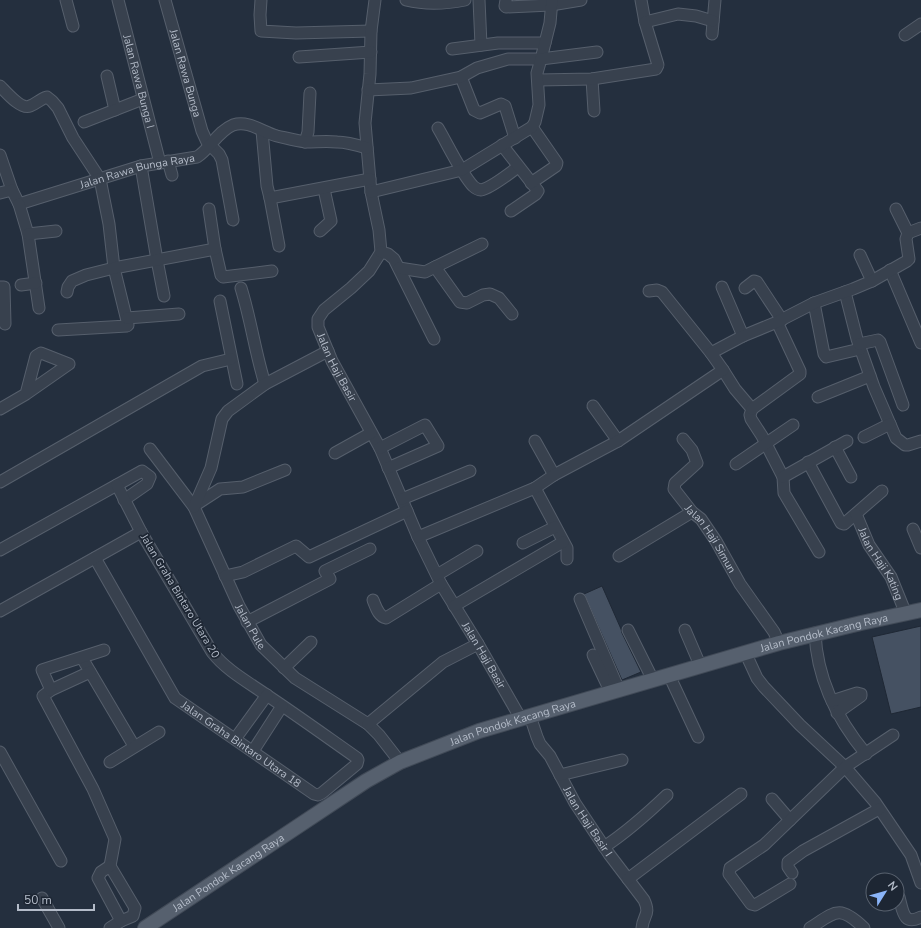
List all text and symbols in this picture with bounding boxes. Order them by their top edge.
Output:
street label: Jalan Rawa Bunga [166,26,205,119]
street label: Jalan Rawa Bunga I [119,32,158,130]
street label: Jalan Rawa Bunga Raya [77,150,196,192]
street label: Jalan Haji Basir [313,330,360,404]
street label: Jalan Haji Simun [681,501,740,575]
street label: Jalan Haji Kating [855,524,907,602]
street label: Jalan Graha Bintaro Utara 20 [136,530,223,661]
street label: Jalan Pule [231,600,269,653]
street label: Jalan Pondok Kacang Raya [757,610,889,656]
street label: Jalan Haji Basir [458,618,509,691]
street label: Jalan Pondok Kacang Raya [447,696,578,750]
street label: Jalan Graha Bintaro Utara 18 [178,697,305,791]
street label: Jalan Haji Basir I [560,783,616,859]
street label: Jalan Pondok Kacang Raya [169,830,287,916]
north arrow [865,872,905,912]
text: N [884,878,901,894]
scale bar [18,886,94,912]
text: 50 m [24,892,52,908]

